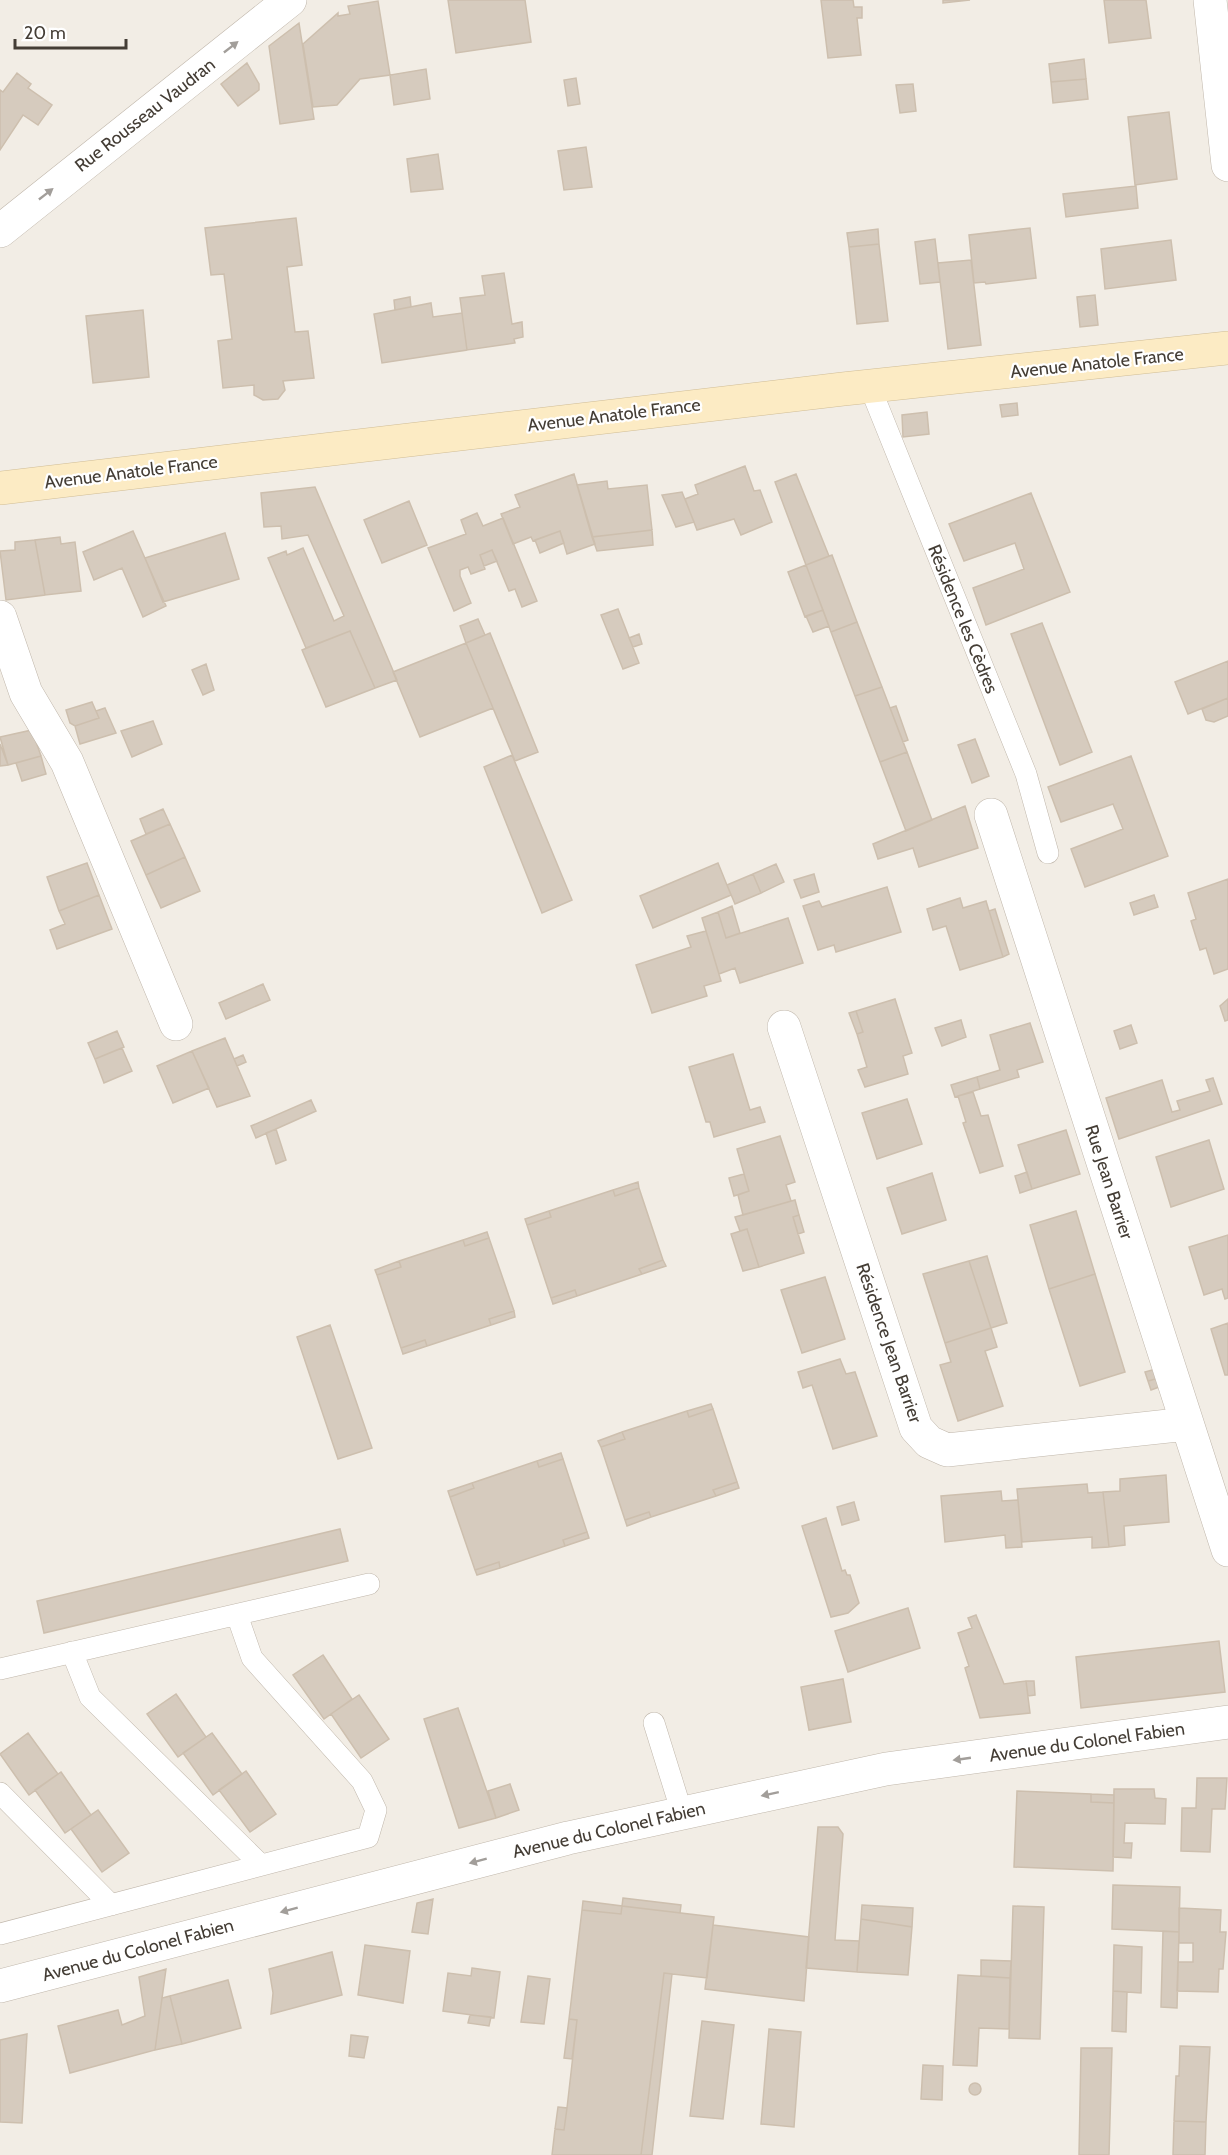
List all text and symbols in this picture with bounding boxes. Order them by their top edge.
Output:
scale bar [15,12,126,50]
text: 20 m [24,22,66,44]
one-way arrow [224,41,239,53]
street label: Rue Rousseau Vaudran [70,53,220,177]
one-way arrow [38,188,54,201]
street label: Avenue Anatole France [1009,343,1185,383]
street label: Avenue Anatole France [526,393,702,437]
street label: Avenue Anatole France [43,450,219,494]
street label: Résidence les Cèdres [923,541,1003,697]
street label: Rue Jean Barrier [1080,1122,1138,1242]
street label: Résidence Jean Barrier [851,1260,927,1426]
street label: Avenue du Colonel Fabien [988,1717,1186,1767]
one-way arrow [952,1754,971,1763]
one-way arrow [761,1790,780,1799]
street label: Avenue du Colonel Fabien [511,1797,707,1863]
one-way arrow [469,1857,487,1866]
one-way arrow [280,1906,298,1916]
street label: Avenue du Colonel Fabien [40,1914,236,1986]

